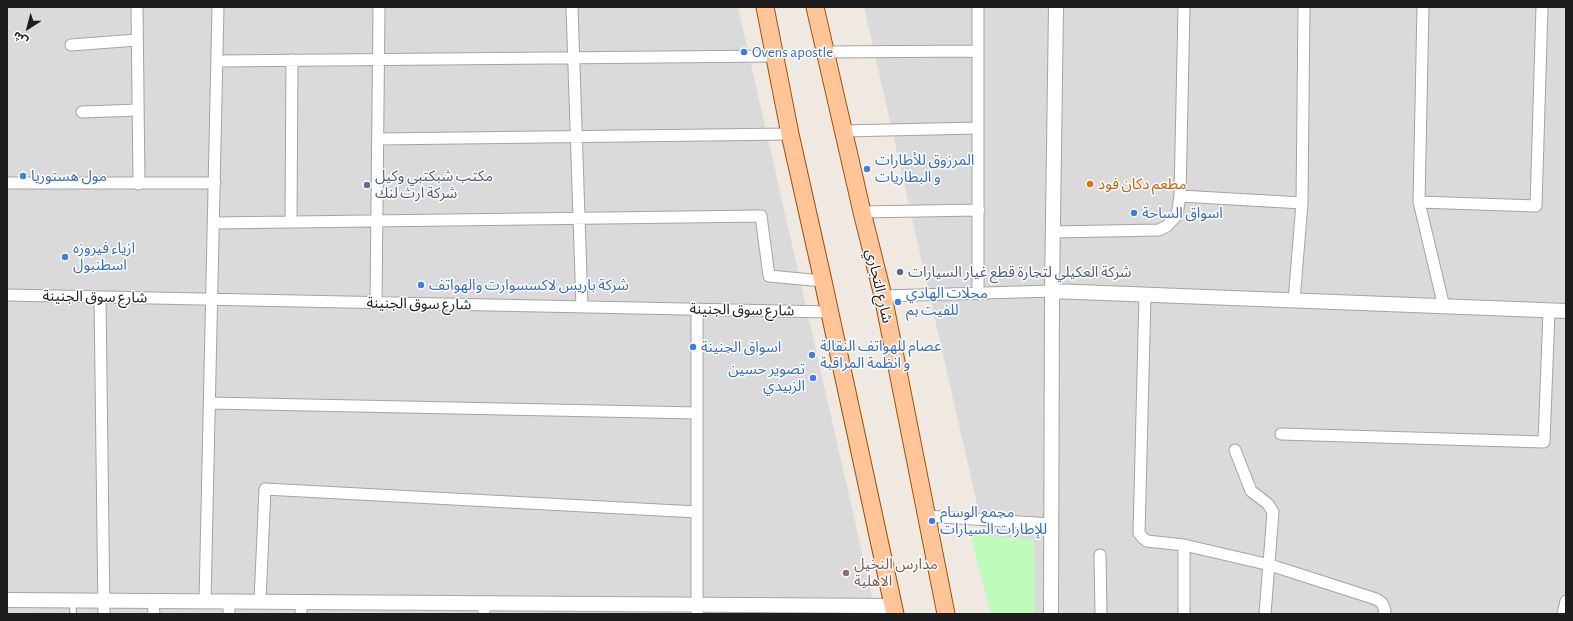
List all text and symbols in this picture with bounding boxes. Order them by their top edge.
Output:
north arrow [8,8,48,48]
text: ش [11,29,30,47]
place label: Ovens apostle [752,43,833,61]
marker: Ovens apostle [739,47,749,57]
place label: المرزوق للأطارات و البطاريات [875,151,974,186]
marker: المرزوق للأطارات و البطاريات [862,164,872,174]
place label: مول هستوريا [31,167,107,185]
place label: مكتب شبكتبي وكيل شركة ارث لنك [375,167,493,202]
marker: مول هستوريا [18,171,28,181]
place label: مطعم دكان فود [1098,175,1187,193]
marker: مطعم دكان فود [1085,179,1095,189]
marker: مكتب شبكتبي وكيل شركة ارث لنك [362,180,372,190]
place label: اسواق الساحة [1142,204,1223,222]
marker: اسواق الساحة [1129,208,1139,218]
place label: ازياء فيروزه اسطنبول [73,239,135,274]
street label: شارع التجاري [862,247,896,325]
marker: ازياء فيروزه اسطنبول [60,252,70,262]
place label: شركة العكيلي لتجارة قطع غيار السيارات [908,263,1131,281]
marker: شركة العكيلي لتجارة قطع غيار السيارات [895,267,905,277]
place label: شركة باريس لاكسسوارت والهواتف [429,276,629,294]
marker: شركة باريس لاكسسوارت والهواتف [416,280,426,290]
place label: محلات الهادي للفيت بم [906,284,988,319]
street label: شارع سوق الجنينة [42,287,148,307]
street label: شارع سوق الجنينة [366,294,472,314]
marker: محلات الهادي للفيت بم [893,297,903,307]
street label: شارع سوق الجنينة [689,300,795,320]
place label: عصام للهواتف النقالة و انظمة المراقبة [820,337,942,372]
place label: اسواق الجنينة [701,338,781,356]
marker: اسواق الجنينة [688,342,698,352]
marker: عصام للهواتف النقالة و انظمة المراقبة [807,350,817,360]
place label: تصوير حسين الزبيدي [728,360,805,395]
marker: تصوير حسين الزبيدي [808,373,818,383]
place label: مجمع الوسام للإطارات السيارات [940,503,1047,538]
marker: مجمع الوسام للإطارات السيارات [927,516,937,526]
place label: مدارس النخيل الاهلية [854,555,938,590]
marker: مدارس النخيل الاهلية [841,568,851,578]

